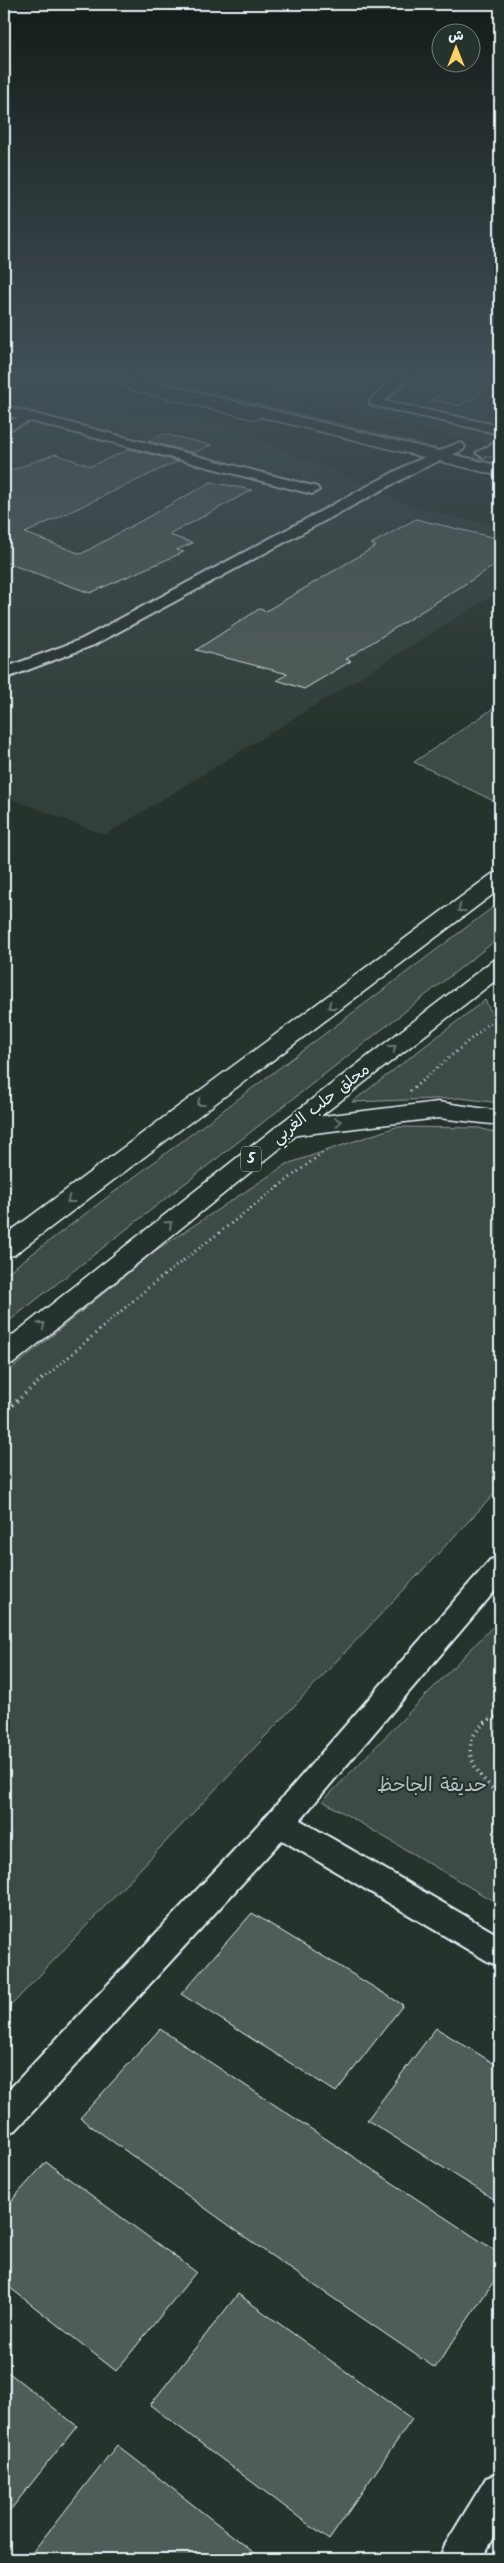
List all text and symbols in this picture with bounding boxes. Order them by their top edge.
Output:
north arrow [432,22,482,72]
text: ش [448,25,464,47]
one-way arrow [458,903,467,911]
one-way arrow [328,1000,337,1008]
one-way arrow [387,1046,396,1054]
street label: محلق حلب الغربي [266,1058,376,1151]
one-way arrow [197,1097,206,1105]
one-way arrow [334,1117,342,1128]
road number: 5 [241,1146,261,1172]
one-way arrow [67,1194,76,1202]
one-way arrow [163,1222,172,1230]
one-way arrow [36,1323,45,1331]
park label: حديقة الجاحظ [377,1771,487,1801]

